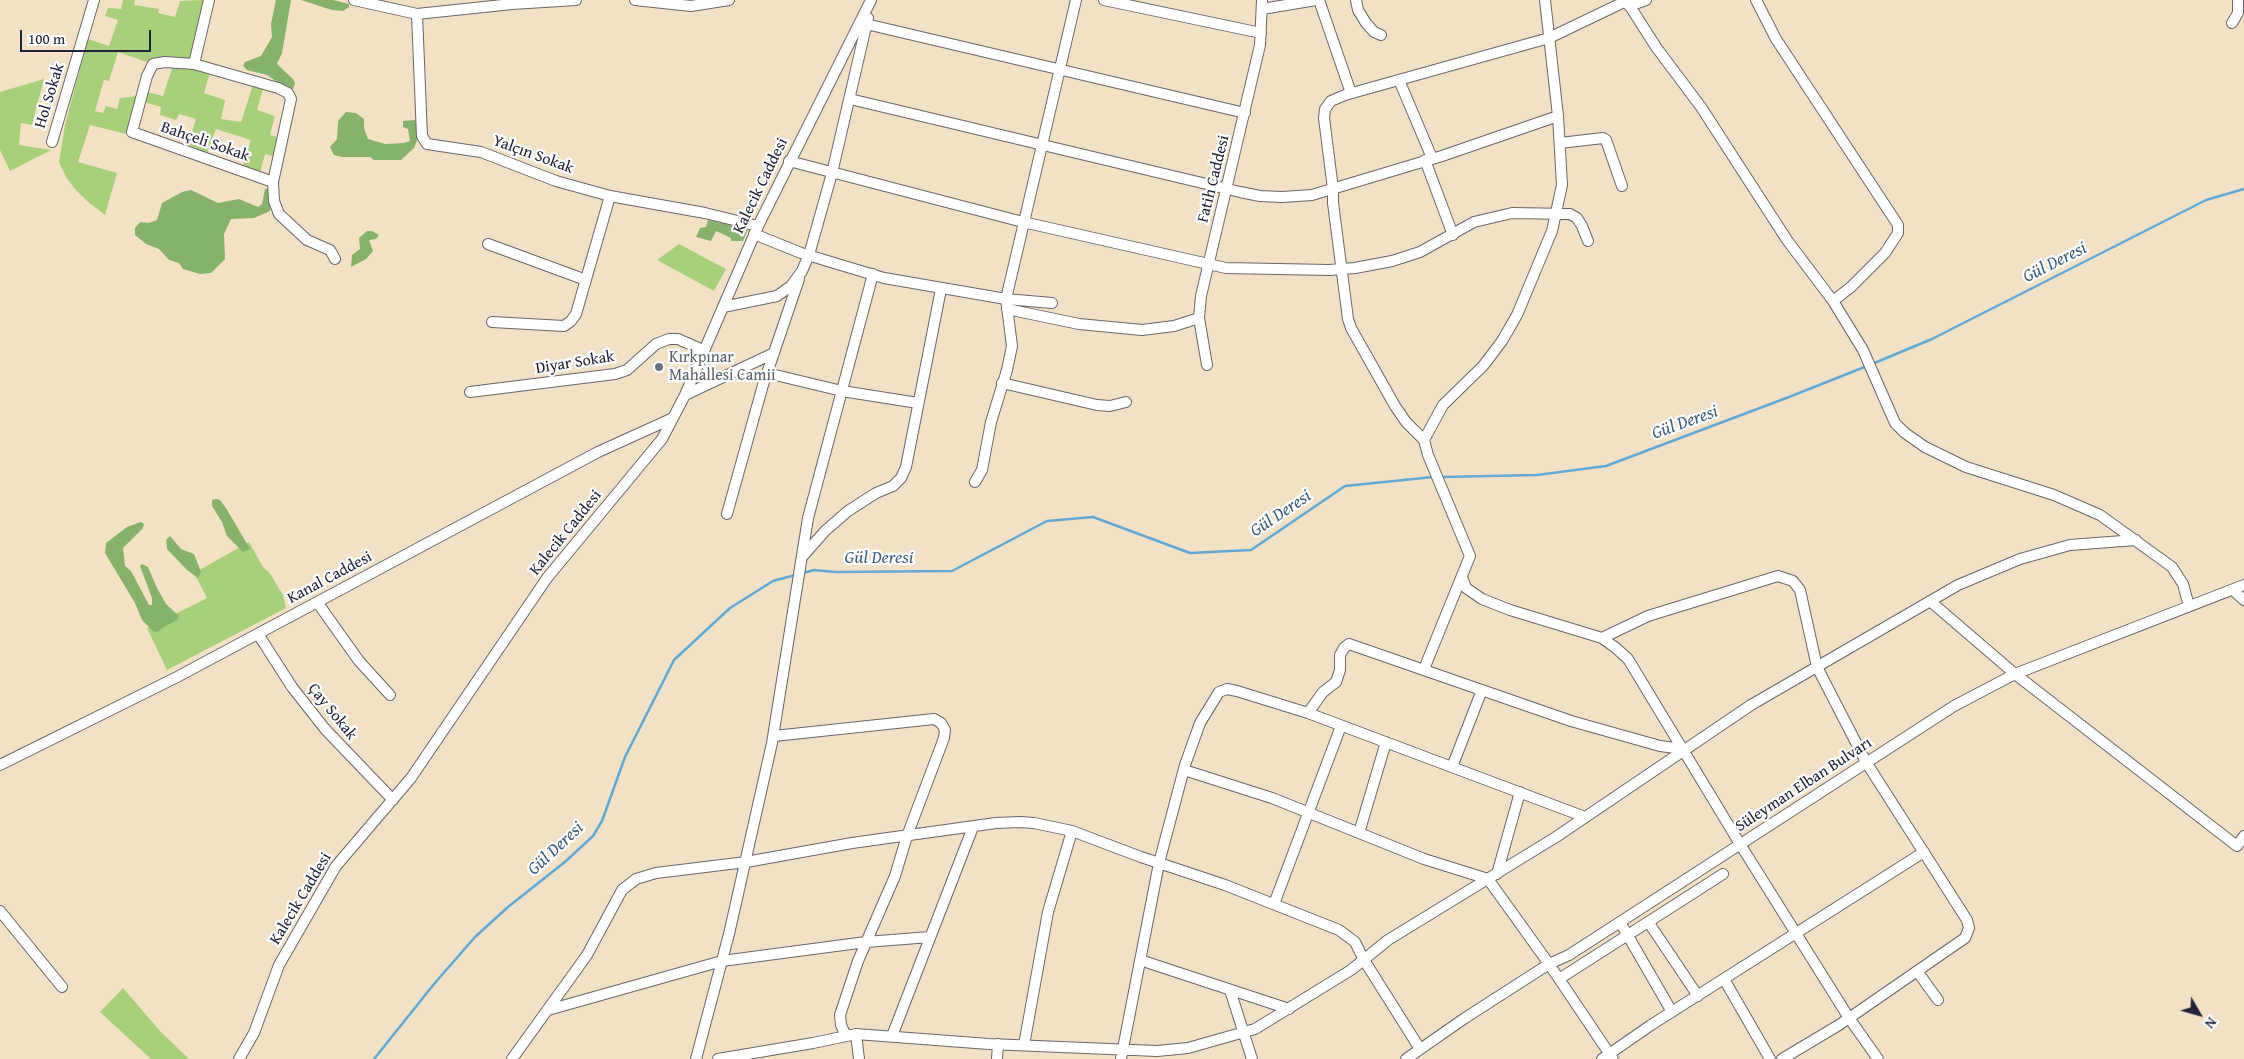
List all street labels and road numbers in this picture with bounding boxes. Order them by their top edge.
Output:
street label: Hol Sokak [31,61,69,131]
street label: Bahçeli Sokak [158,118,252,166]
street label: Yalçın Sokak [490,132,576,178]
street label: Fatih Caddesi [1194,133,1234,225]
street label: Kalecik Caddesi [730,135,792,237]
street label: Diyar Sokak [534,347,616,379]
street label: Kalecik Caddesi [526,487,606,579]
street label: Kanal Caddesi [284,548,376,608]
street label: Çay Sokak [303,680,361,744]
street label: Süleyman Elban Bulvarı [1732,734,1876,836]
street label: Kalecik Caddesi [266,850,336,948]

